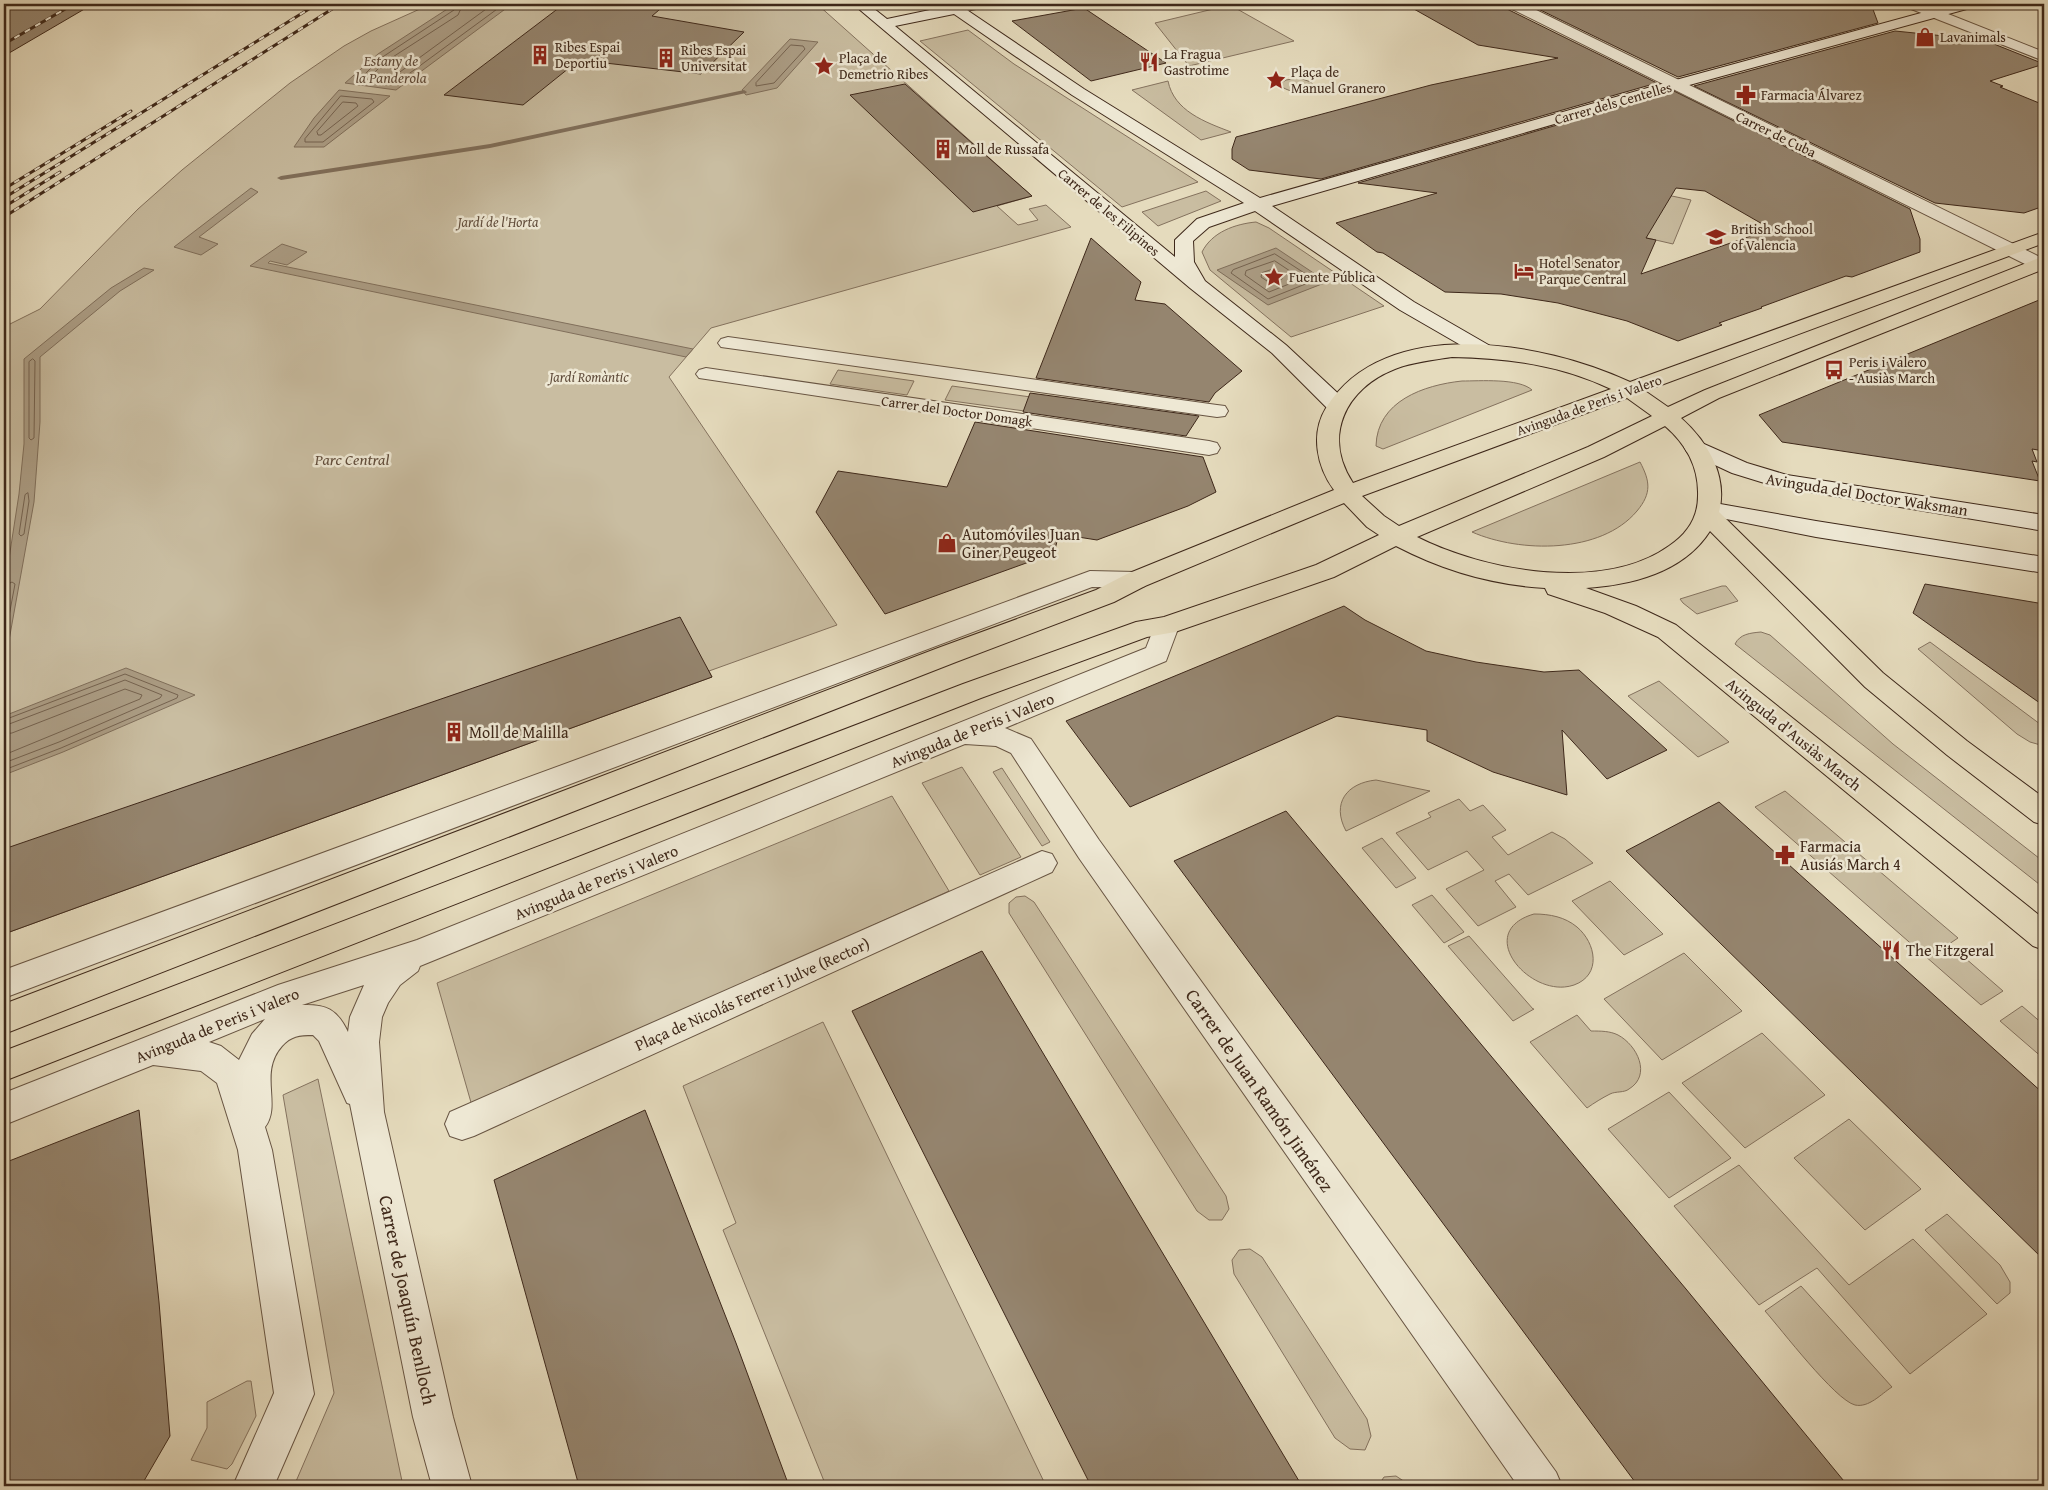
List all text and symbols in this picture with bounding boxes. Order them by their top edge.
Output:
shop icon: Lavanimals [1914,26,1936,48]
place label: Lavanimals [1940,27,2006,47]
place label: Ribes Espai Deportiu [555,37,620,73]
place label: Ribes Espai Universitat [681,40,747,76]
building icon: Ribes Espai Deportiu [529,44,551,66]
place label: La Fragua Gastrotime [1164,44,1229,80]
building icon: Ribes Espai Universitat [655,47,677,69]
place label: Plaça de Demetrio Ribes [839,48,928,84]
water label: Estany de la Panderola [355,50,427,88]
restaurant icon: La Fragua Gastrotime [1138,51,1160,73]
place icon: Plaça de Demetrio Ribes [813,55,835,77]
place label: Plaça de Manuel Granero [1291,62,1386,98]
place icon: Plaça de Manuel Granero [1265,69,1287,91]
street label: Carrer dels Centelles [1552,77,1674,129]
pharmacy icon: Farmacia Álvarez [1735,84,1757,106]
place label: Farmacia Álvarez [1761,85,1862,105]
street label: Carrer de Cuba [1732,106,1820,162]
building icon: Moll de Russafa [932,138,954,160]
place label: Moll de Russafa [958,139,1050,159]
street label: Carrer de les Filipines [1054,163,1164,261]
park label: Jardí de l'Horta [456,212,539,232]
place label: British School of Valencia [1731,219,1813,255]
school or university icon: British School of Valencia [1705,226,1727,248]
place label: Hotel Senator Parque Central [1539,253,1627,289]
hotel icon: Hotel Senator Parque Central [1513,260,1535,282]
place icon: Fuente Pública [1263,266,1285,288]
place label: Fuente Pública [1289,267,1376,287]
place label: Peris i Valero - Ausiàs March [1849,352,1935,388]
bus stop icon: Peris i Valero - Ausiàs March [1823,359,1845,381]
park label: Jardí Romàntic [547,367,629,387]
street label: Avinguda de Peris i Valero [1514,369,1664,441]
street label: Carrer del Doctor Domagk [880,390,1035,432]
park label: Parc Central [314,447,389,471]
street label: Avinguda del Doctor Waksman [1764,466,1970,522]
place label: Automóviles Juan Giner Peugeot [962,522,1080,564]
shop icon: Automóviles Juan Giner Peugeot [936,532,958,554]
street label: Avinguda d'Ausiàs March [1721,672,1867,796]
street label: Avinguda de Peris i Valero [886,686,1058,774]
place label: Moll de Malilla [469,720,569,744]
building icon: Moll de Malilla [443,721,465,743]
place label: Farmacia Ausiás March 4 [1800,834,1901,876]
street label: Avinguda de Peris i Valero [510,838,682,926]
pharmacy icon: Farmacia Ausiás March 4 [1774,844,1796,866]
street label: Plaça de Nicolás Ferrer i Julve (Rector) [631,931,873,1057]
place label: The Fitzgeral [1906,938,1994,962]
restaurant icon: The Fitzgeral [1880,939,1902,961]
street label: Avinguda de Peris i Valero [131,981,303,1069]
street label: Carrer de Juan Ramón Jiménez [1179,983,1341,1197]
street label: Carrer de Joaquín Benlloch [372,1193,444,1408]

